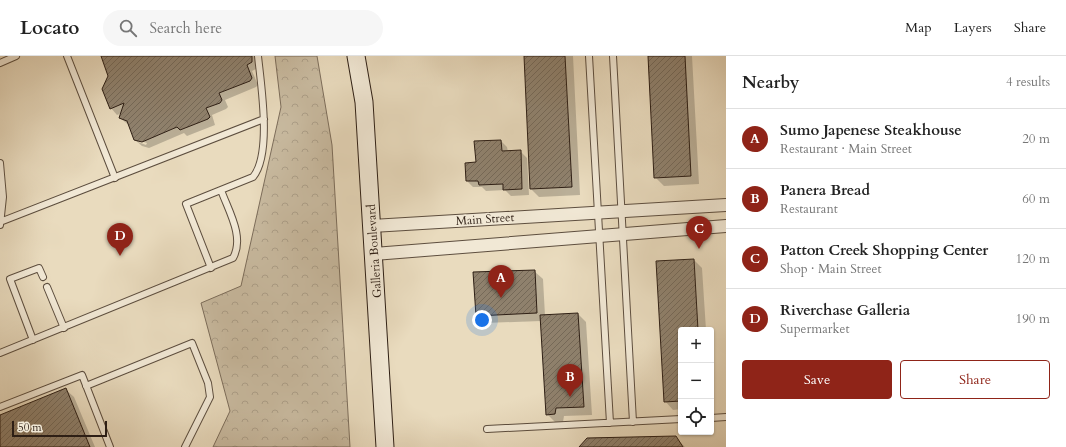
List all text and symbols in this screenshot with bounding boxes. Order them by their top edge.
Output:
search box [103,10,383,46]
text: Locato [20,15,79,41]
icon: search [117,17,139,39]
text: Search here [149,18,222,38]
text: Map [905,18,932,37]
text: Layers [954,18,992,37]
text: Share [1014,18,1046,37]
text: Nearby [742,71,799,94]
text: 4 results [1006,73,1050,91]
text: Sumo Japenese Steakhouse [780,120,962,140]
text: A [750,130,760,148]
text: 20 m [1022,130,1050,148]
text: Restaurant · Main Street [780,140,912,158]
text: Panera Bread [780,180,870,200]
text: B [750,190,760,208]
text: 60 m [1022,190,1050,208]
text: Restaurant [780,200,838,218]
street label: Galleria Boulevard [363,203,385,299]
street label: Main Street [455,209,515,229]
pin: C [686,216,712,249]
pin: D [107,223,133,256]
text: Patton Creek Shopping Center [780,240,988,260]
text: C [750,250,760,268]
text: 120 m [1016,250,1050,268]
text: Shop · Main Street [780,260,882,278]
pin: A [488,265,514,298]
text: Riverchase Galleria [780,300,910,320]
your location [472,310,492,330]
text: D [749,310,761,328]
text: 190 m [1016,310,1050,328]
text: Supermarket [780,320,850,338]
map controls [678,327,714,435]
button: + [678,327,714,363]
button: Save [742,360,892,399]
button: Share [900,360,1050,399]
button: − [678,363,714,399]
pin: B [557,364,583,397]
button: locate [678,399,714,435]
scale bar [12,419,107,438]
text: 50 m [18,420,42,435]

